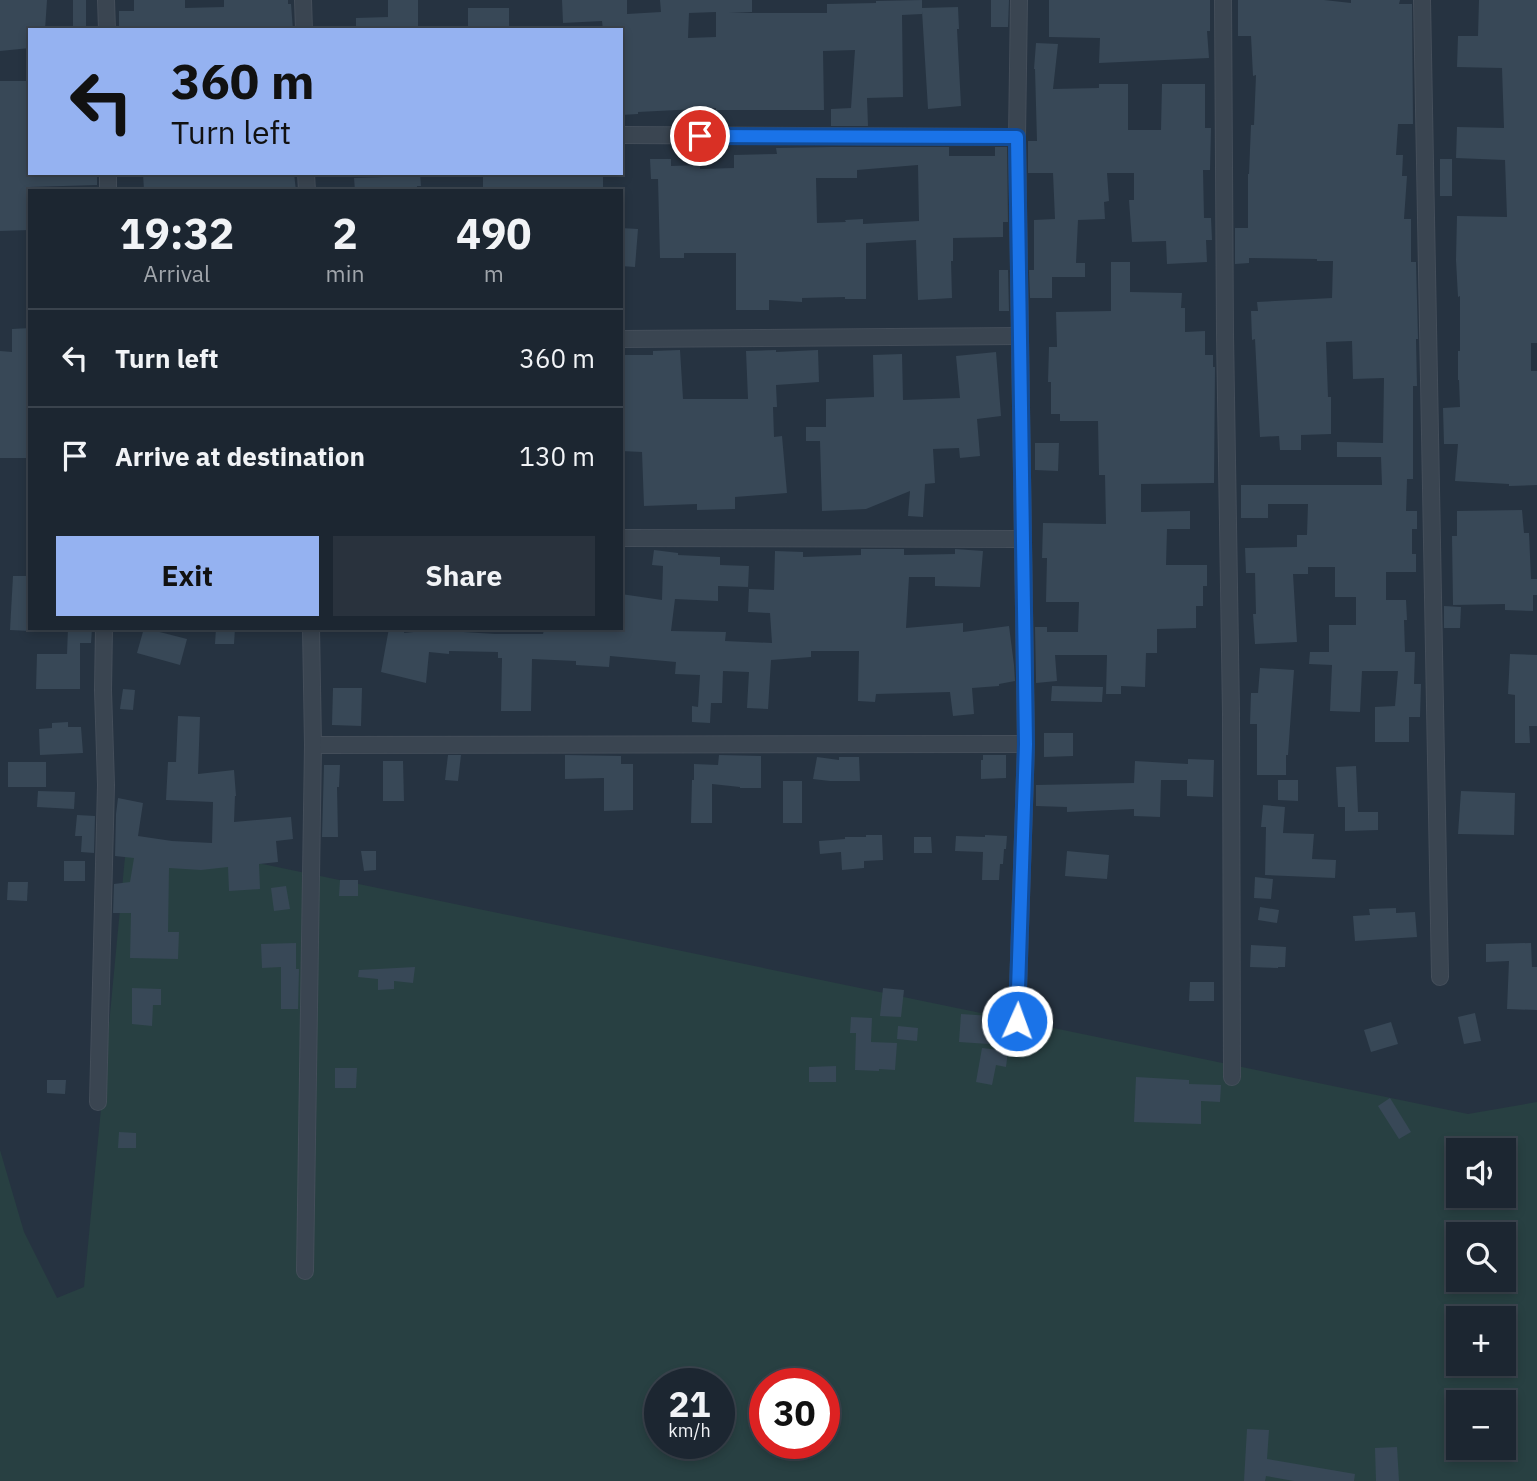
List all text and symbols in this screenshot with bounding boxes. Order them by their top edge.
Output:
text: 360 m [171,49,315,112]
icon: left [56,56,147,147]
pin [670,106,730,166]
text: Turn left [171,111,291,153]
icon: arrive [681,117,719,155]
text: 19:32 [119,206,234,261]
text: 2 [332,206,358,261]
text: 490 [456,206,532,261]
text: Arrival [143,258,210,288]
text: min [326,258,364,288]
text: m [484,258,504,288]
icon: left [56,339,94,377]
text: Turn left [115,341,218,375]
text: 360 m [519,341,595,375]
icon: arrive [56,437,94,475]
text: Arrive at destination [115,439,365,473]
text: 130 m [519,439,595,473]
button: Exit [56,536,319,616]
button: Share [333,536,595,616]
position arrow [980,984,1054,1058]
map controls [1446,1138,1516,1460]
button: sound [1446,1138,1516,1208]
button: search [1446,1222,1516,1292]
button: + [1446,1306,1516,1376]
speed limit sign: 30 [749,1368,840,1459]
text: 21 [668,1381,711,1427]
button: − [1446,1390,1516,1460]
text: km/h [668,1419,711,1442]

